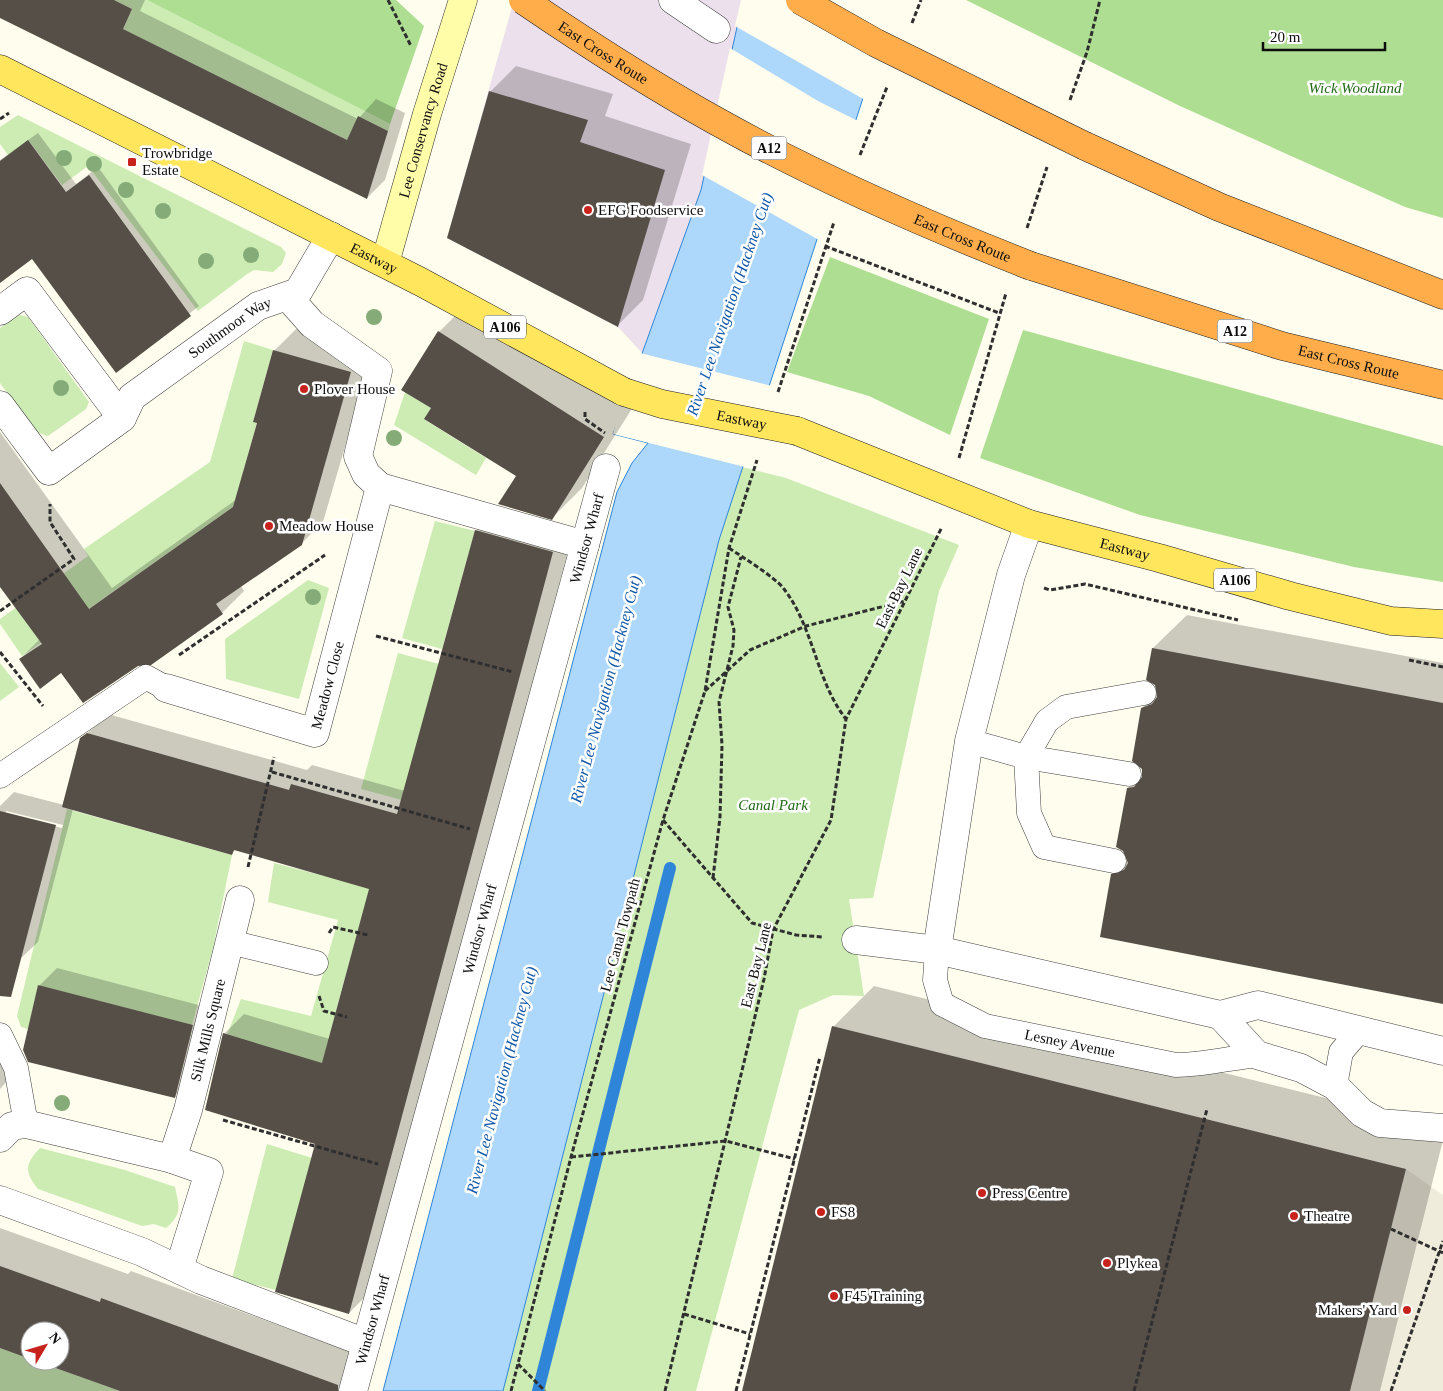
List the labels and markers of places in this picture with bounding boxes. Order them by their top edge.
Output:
place label: Trowbridge Estate [142,145,213,178]
marker: Trowbridge Estate [126,156,138,168]
place label: EFG Foodservice [598,202,704,218]
marker: EFG Foodservice [582,204,594,216]
place label: Plover House [314,381,396,397]
marker: Plover House [298,383,310,395]
place label: Meadow House [279,518,374,534]
marker: Meadow House [263,520,275,532]
place label: Press Centre [992,1185,1068,1201]
marker: Press Centre [976,1187,988,1199]
place label: FS8 [831,1204,855,1220]
marker: FS8 [815,1206,827,1218]
place label: Theatre [1304,1208,1350,1224]
marker: Theatre [1288,1210,1300,1222]
place label: Plykea [1117,1255,1158,1271]
marker: Plykea [1101,1257,1113,1269]
place label: F45 Training [844,1288,922,1304]
marker: F45 Training [828,1290,840,1302]
place label: Makers' Yard [1318,1302,1397,1318]
marker: Makers' Yard [1401,1304,1413,1316]

